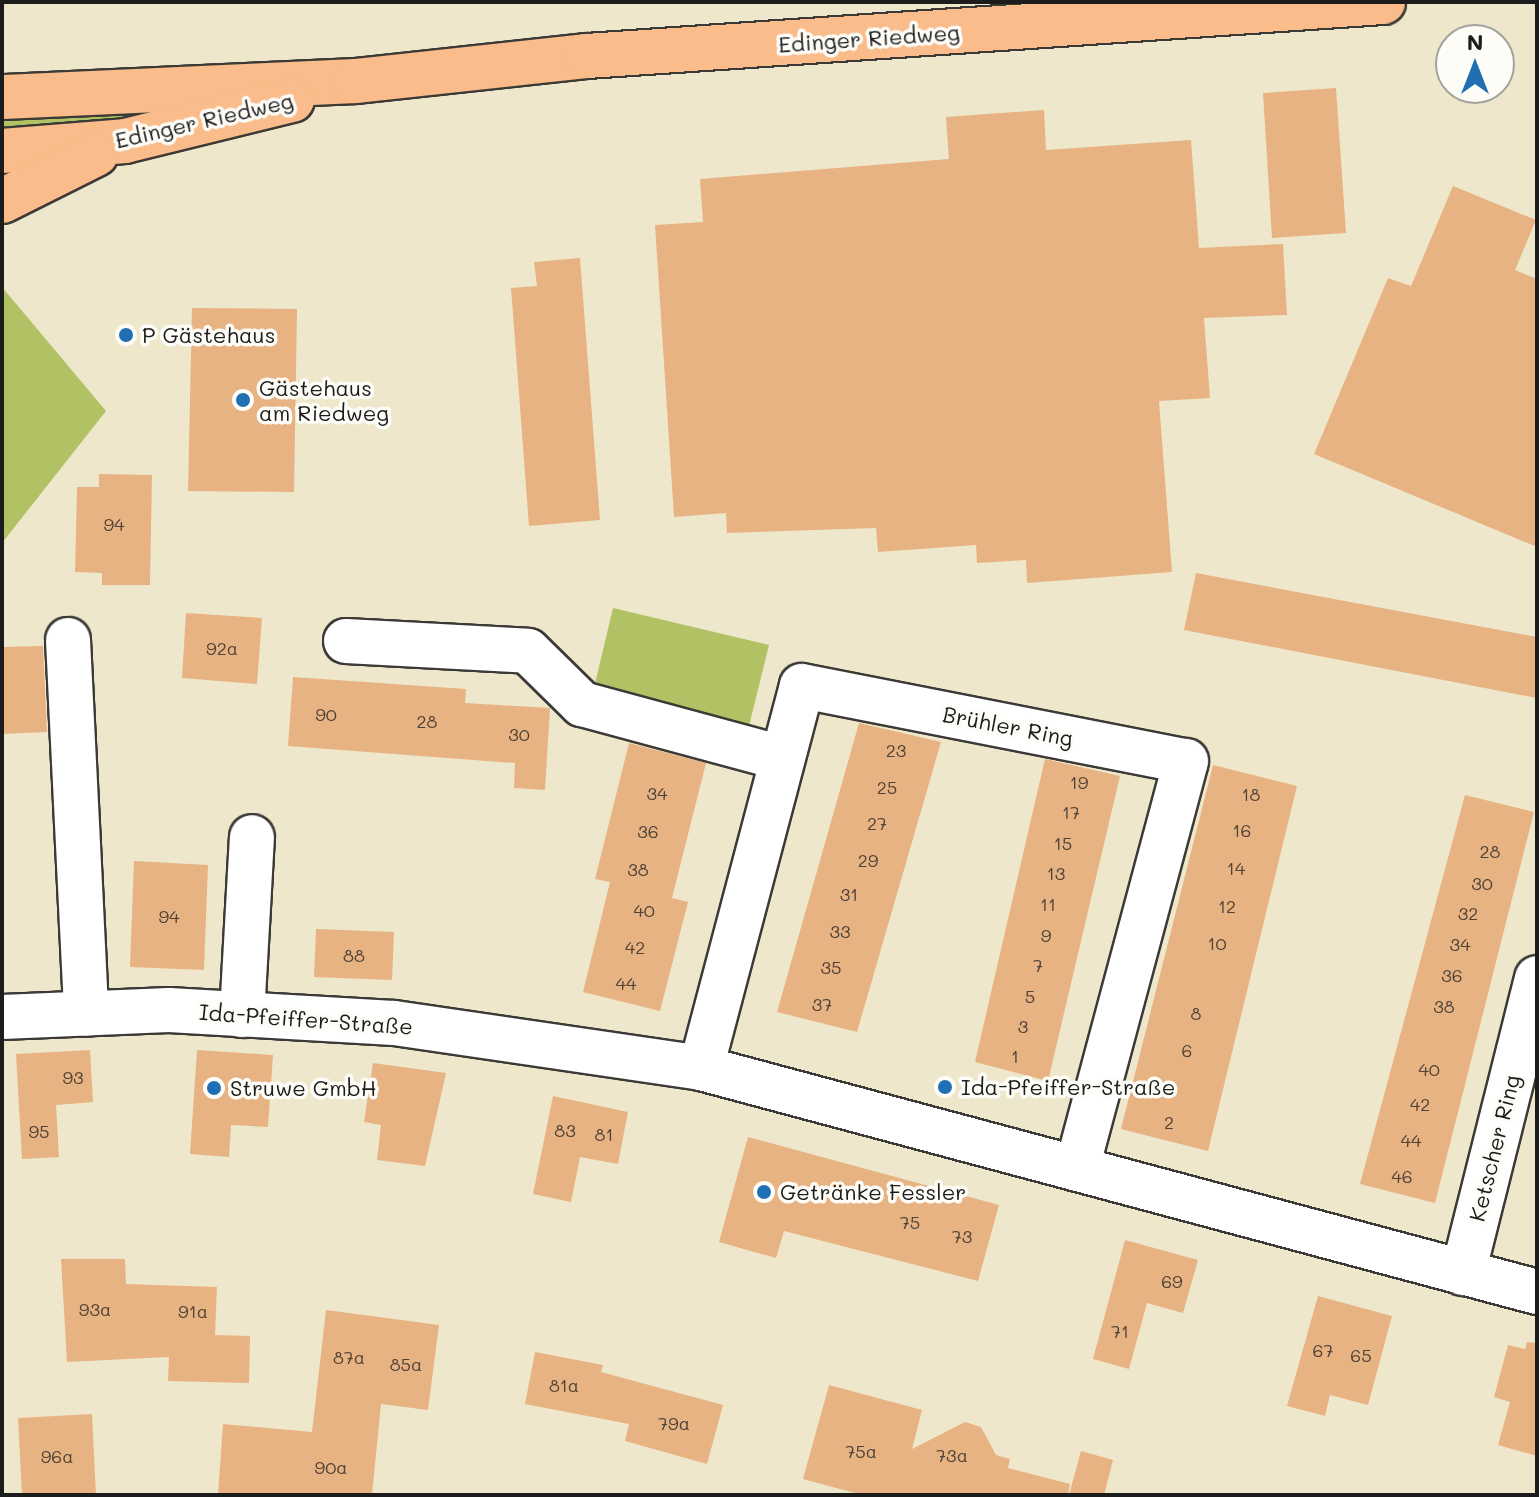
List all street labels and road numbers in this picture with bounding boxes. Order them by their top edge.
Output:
street label: Edinger Riedweg [777,18,961,58]
street label: Edinger Riedweg [112,87,296,153]
street label: Brühler Ring [941,700,1075,752]
street label: Ida-Pfeiffer-Straße [198,998,414,1040]
street label: Ketscher Ring [1463,1072,1525,1224]

